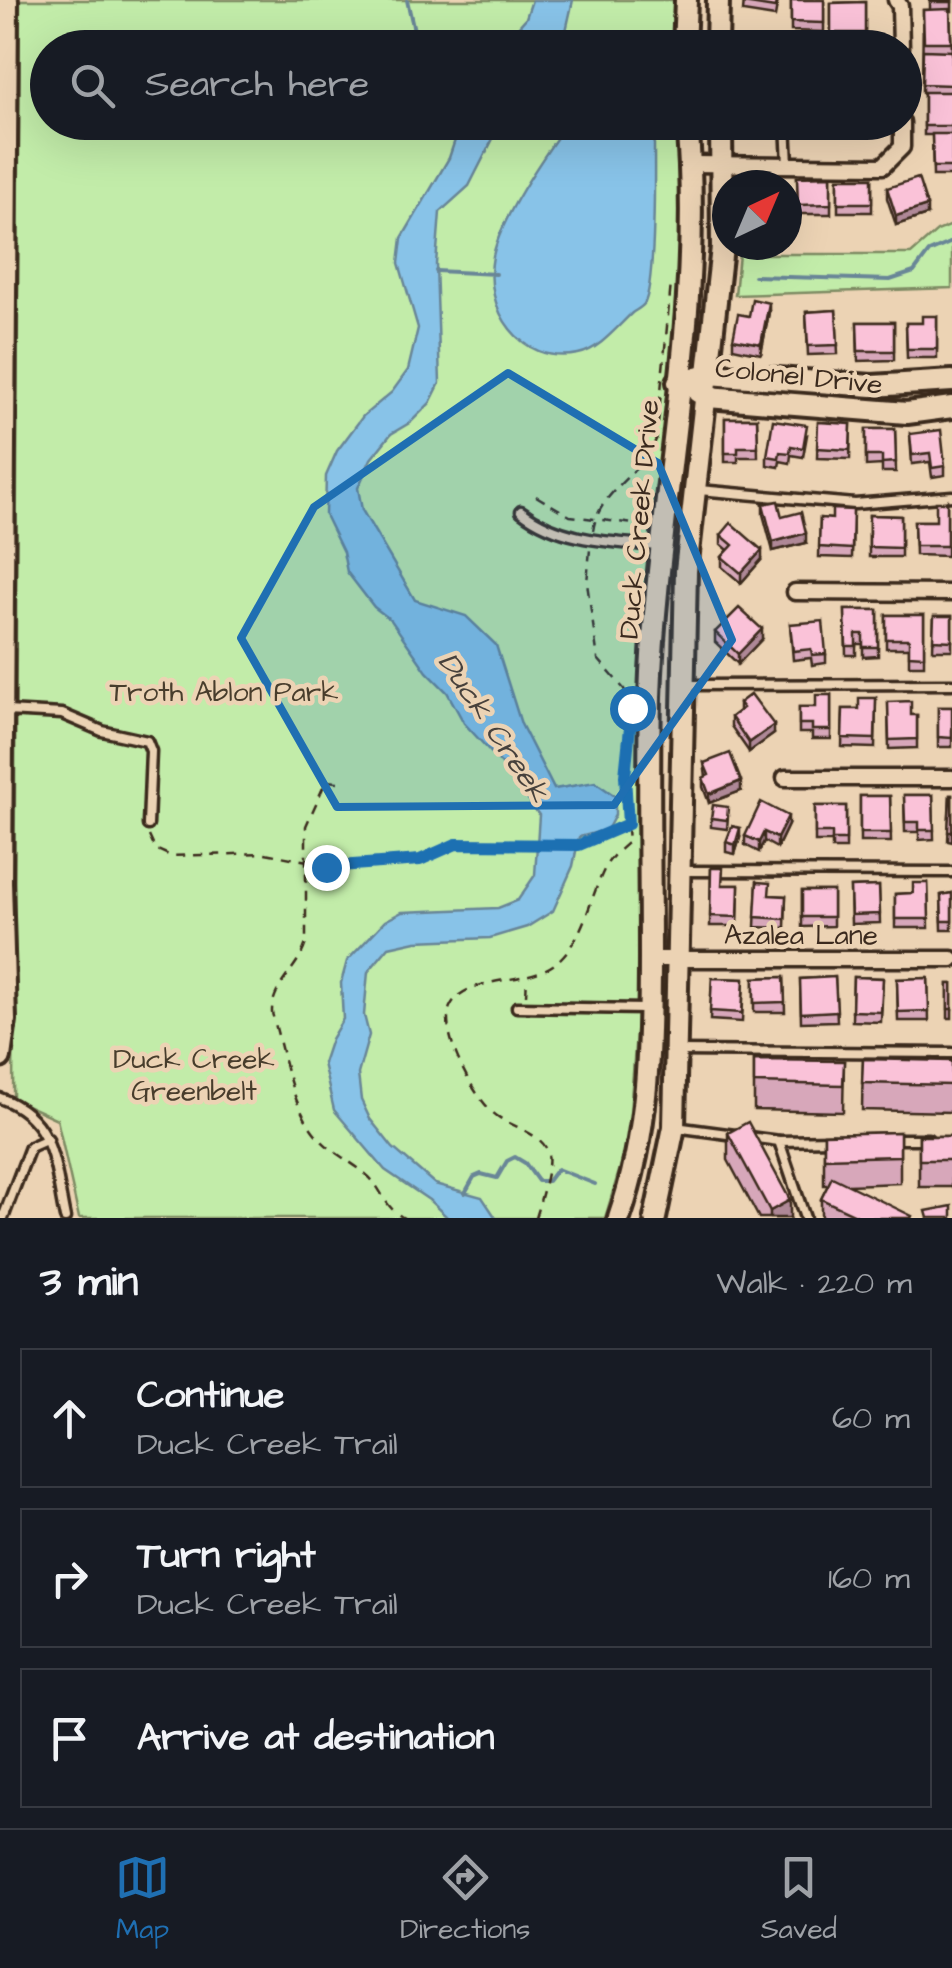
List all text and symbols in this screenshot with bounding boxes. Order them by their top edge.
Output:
search box [30,30,922,140]
icon: search [65,58,120,113]
text: Search here [145,59,369,111]
north arrow [712,170,802,260]
street label: Colonel Drive [713,348,884,405]
street label: Duck Creek Drive [610,398,669,640]
water label: Duck Creek [427,644,559,811]
park label: Troth Ablon Park [110,673,338,712]
route start [610,686,656,732]
route end [304,845,350,891]
street label: Azalea Lane [724,916,878,955]
park label: Duck Creek Greenbelt [113,1040,275,1111]
text: 3 min [40,1254,138,1312]
text: Walk · 220 m [716,1261,912,1306]
text: Continue [137,1370,284,1422]
icon: ahead [42,1391,97,1446]
text: 60 m [832,1396,910,1441]
text: Duck Creek Trail [137,1422,398,1467]
text: Turn right [137,1530,316,1582]
icon: right [42,1551,97,1606]
text: 160 m [828,1556,910,1601]
text: Duck Creek Trail [137,1582,398,1627]
icon: arrive [42,1711,97,1766]
text: Arrive at destination [137,1712,494,1764]
tab: Map [115,1850,170,1949]
tab: Directions [400,1850,530,1949]
tab: Saved [761,1850,837,1949]

